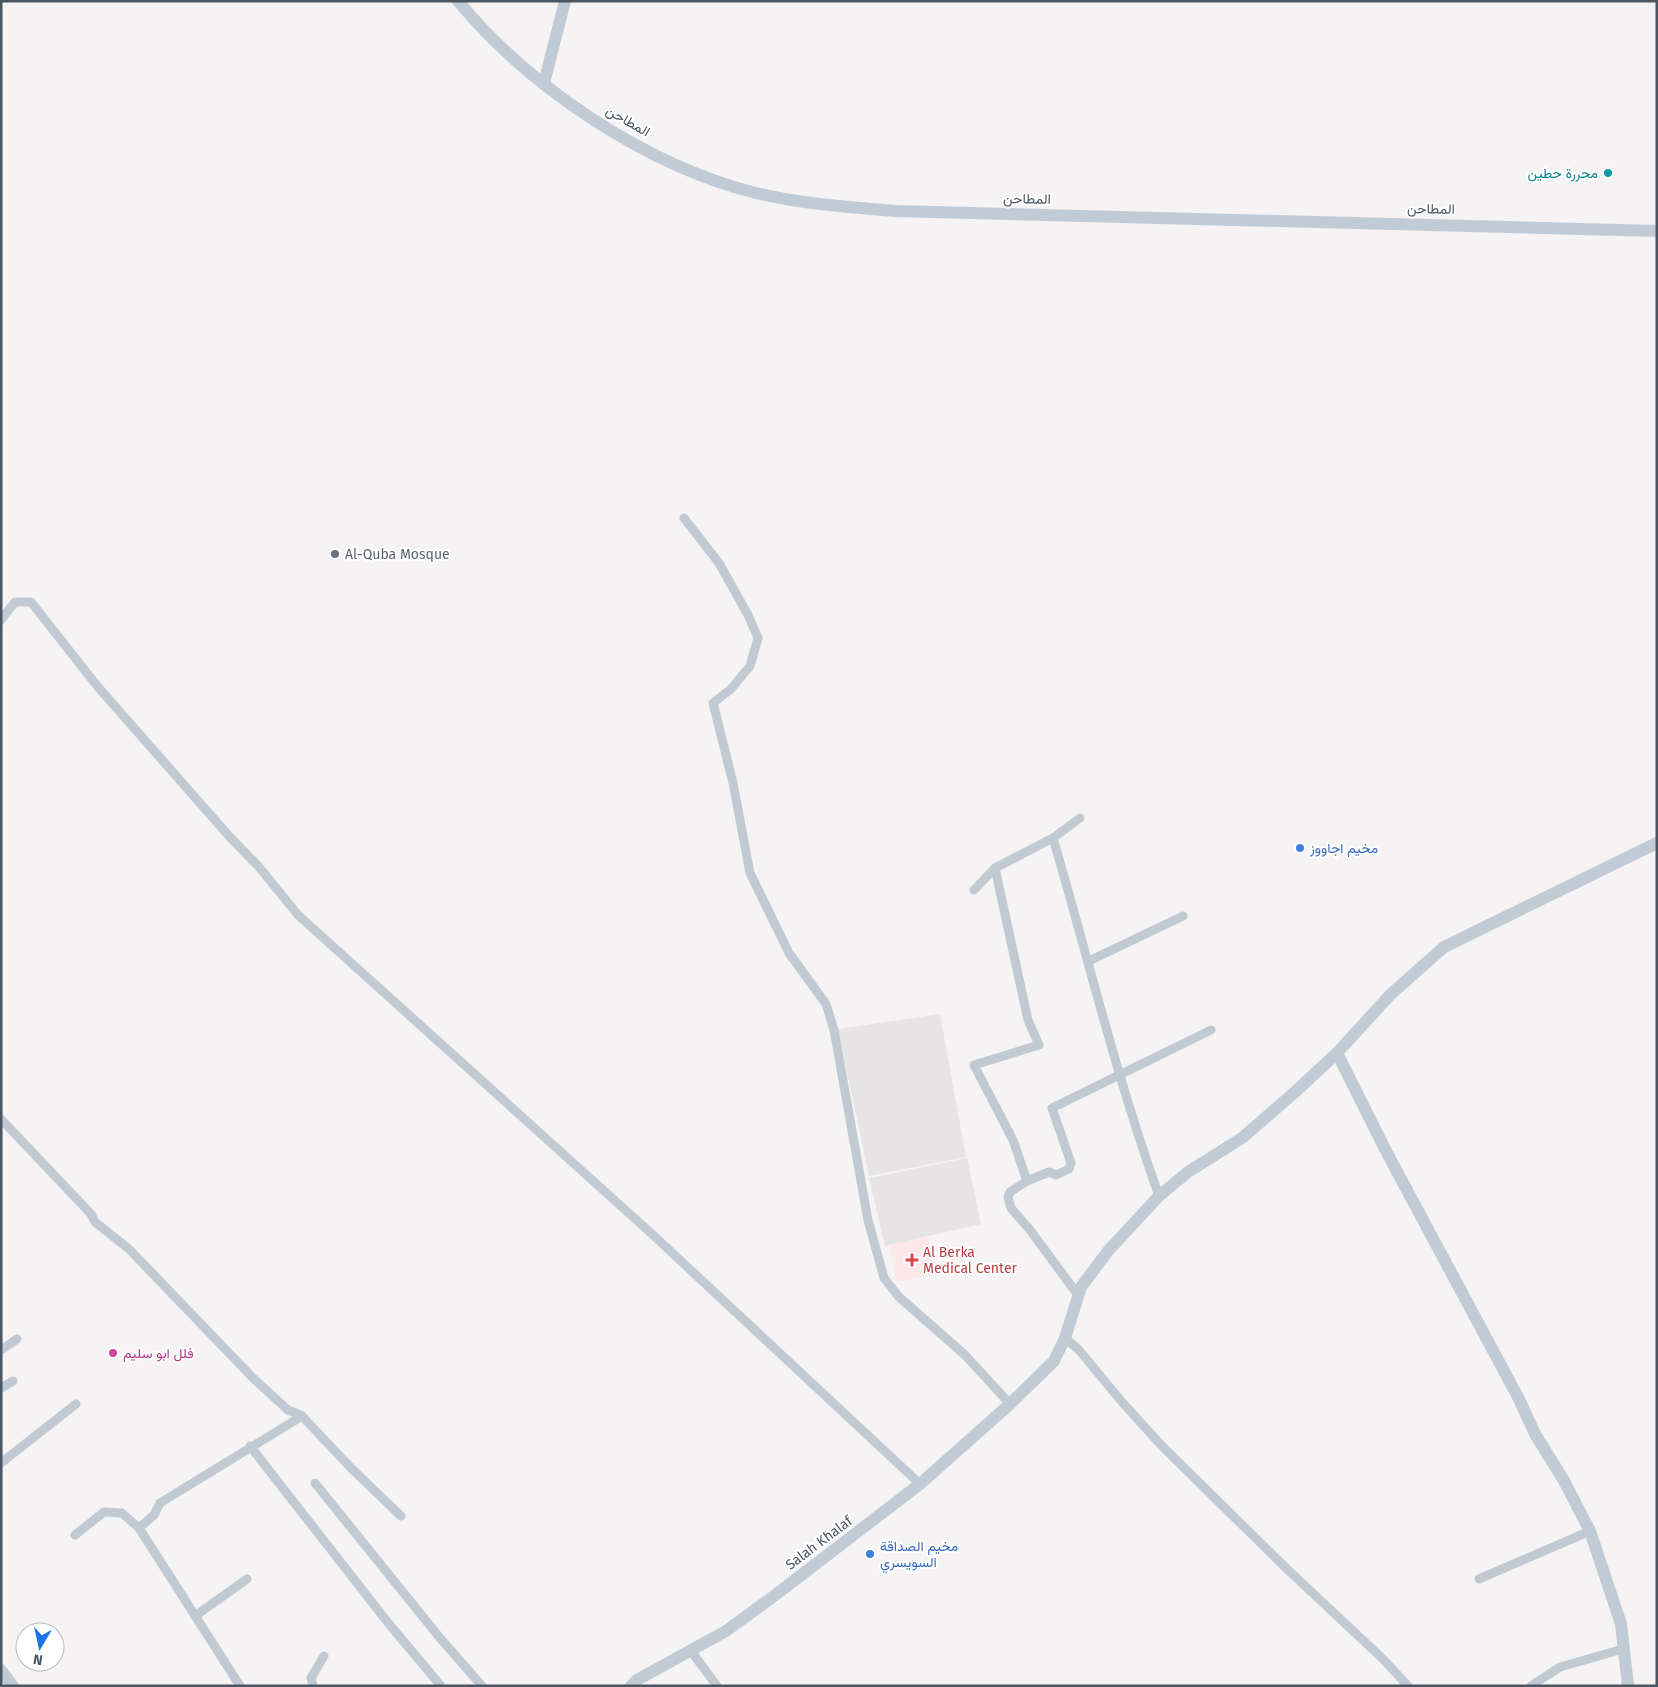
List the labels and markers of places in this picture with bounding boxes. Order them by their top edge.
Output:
place label: محررة حطين [1527,165,1598,182]
marker: محررة حطين [1602,167,1614,179]
place label: Al-Quba Mosque [345,546,450,563]
marker: Al-Quba Mosque [329,548,341,560]
place label: مخيم اجاووز [1309,840,1378,857]
marker: مخيم اجاووز [1294,842,1306,854]
place label: Al Berka Medical Center [923,1244,1018,1277]
marker: Al Berka Medical Center [905,1253,919,1267]
place label: فلل ابو سليم [123,1345,194,1362]
marker: فلل ابو سليم [107,1347,119,1359]
place label: مخيم الصداقة السويسري [880,1538,958,1574]
marker: مخيم الصداقة السويسري [864,1548,876,1560]

